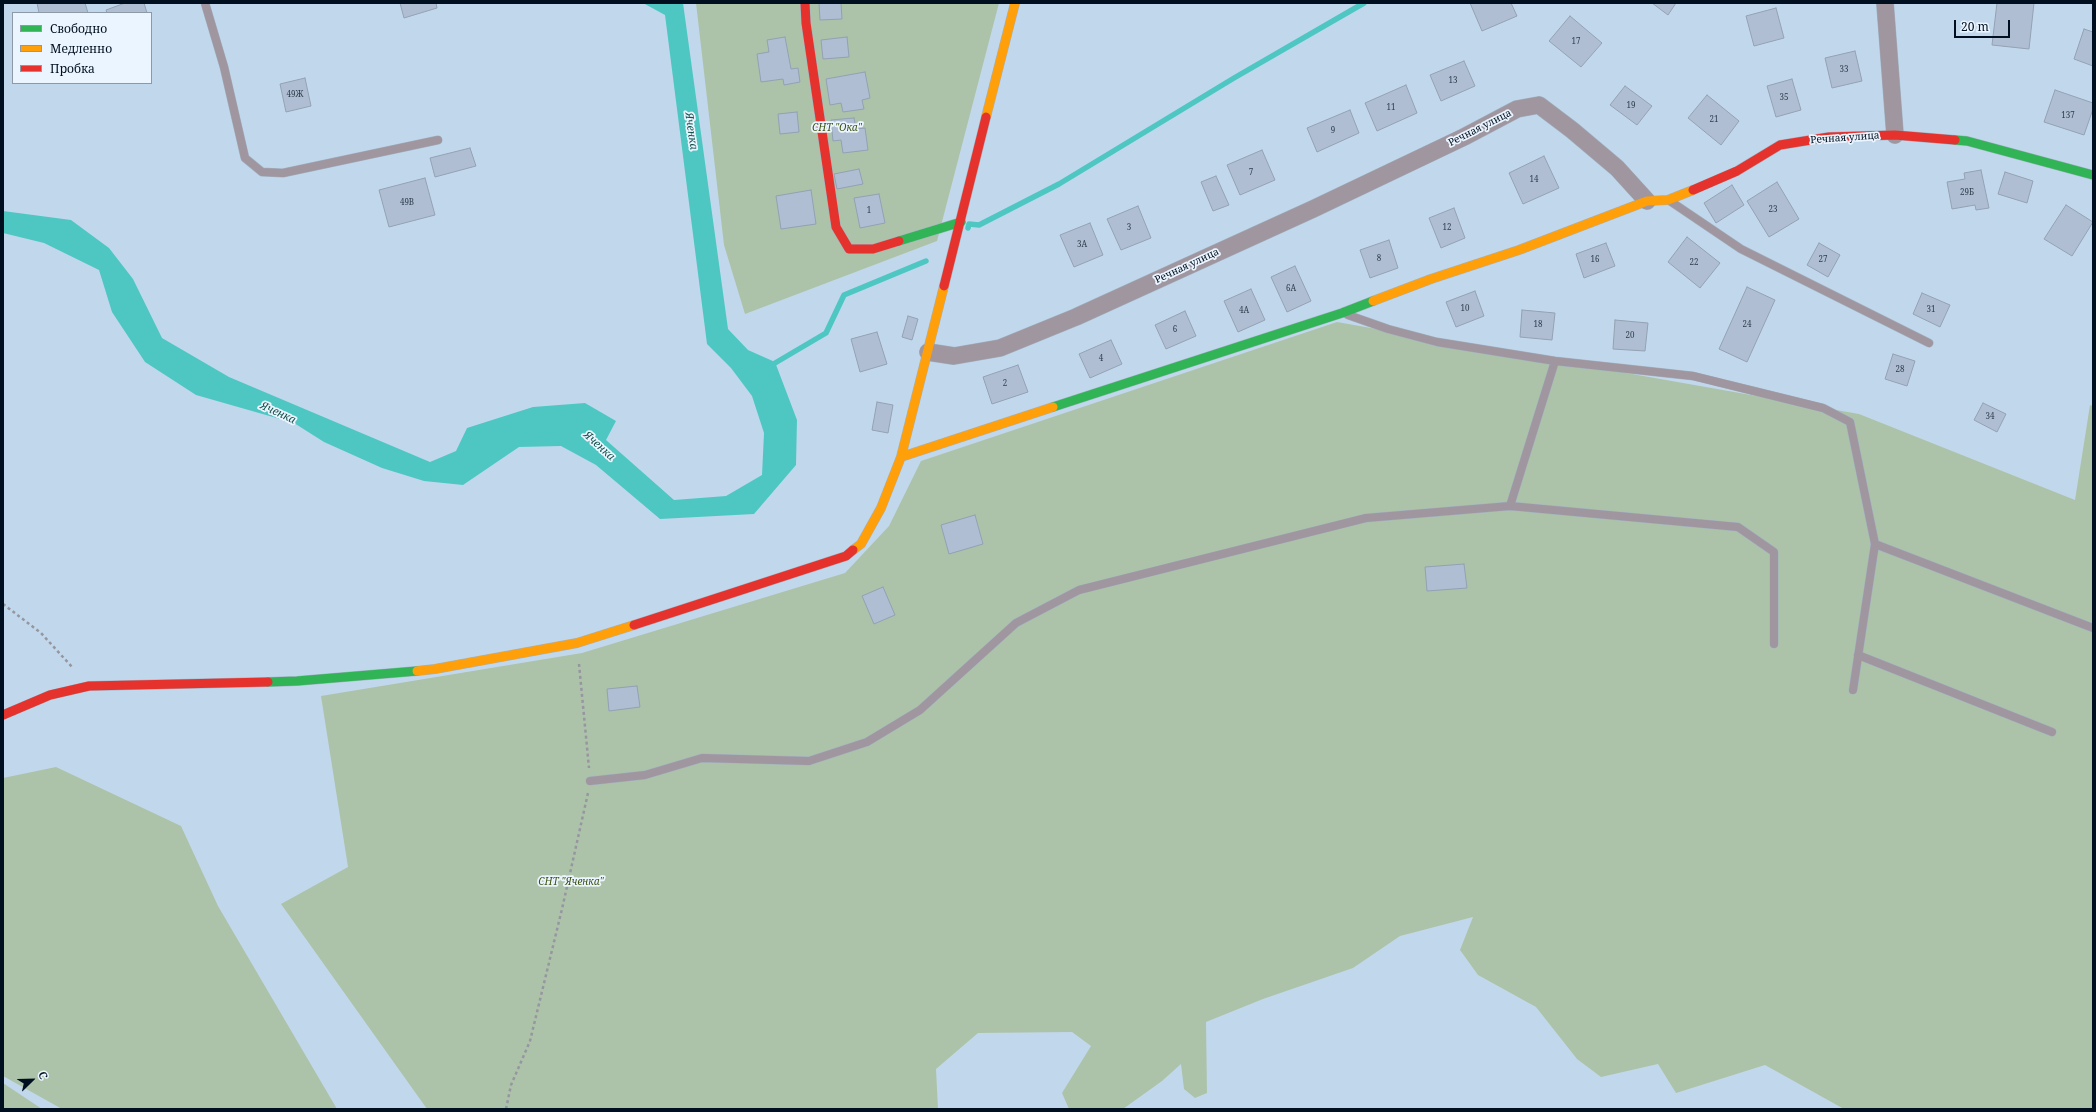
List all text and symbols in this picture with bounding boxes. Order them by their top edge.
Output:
legend [12,12,152,84]
scale bar [1956,12,2012,38]
text: 20 m [1961,18,1989,35]
text: Свободно [50,20,107,37]
house number: 17 [1572,37,1580,47]
text: Медленно [50,40,112,57]
text: Пробка [50,60,95,77]
house number: 33 [1840,65,1848,75]
house number: 13 [1449,76,1457,86]
house number: 49Ж [287,90,303,100]
house number: 35 [1780,93,1788,103]
house number: 19 [1627,101,1635,111]
house number: 11 [1387,103,1395,113]
street label: Речная улица [1446,107,1514,149]
water label: Яченка [682,111,700,151]
house number: 137 [2061,111,2075,121]
house number: 21 [1710,115,1718,125]
park label: СНТ "Ока" [812,122,862,134]
house number: 9 [1331,126,1335,136]
street label: Речная улица [1810,130,1880,146]
house number: 7 [1249,168,1253,178]
house number: 14 [1530,175,1538,185]
house number: 29Б [1960,188,1974,198]
house number: 49В [400,198,414,208]
house number: 23 [1769,205,1777,215]
house number: 1 [867,206,871,216]
house number: 3 [1127,223,1131,233]
house number: 12 [1443,223,1451,233]
house number: 3А [1077,240,1087,250]
street label: Речная улица [1153,246,1221,286]
house number: 8 [1377,254,1381,264]
house number: 16 [1591,255,1599,265]
house number: 27 [1819,255,1827,265]
house number: 22 [1690,258,1698,268]
house number: 6А [1286,284,1296,294]
house number: 10 [1461,304,1469,314]
house number: 31 [1927,305,1935,315]
house number: 4А [1239,306,1249,316]
house number: 18 [1534,320,1542,330]
house number: 24 [1743,320,1751,330]
house number: 6 [1173,325,1177,335]
house number: 20 [1626,331,1634,341]
house number: 4 [1099,354,1103,364]
house number: 28 [1896,365,1904,375]
house number: 2 [1003,379,1007,389]
water label: Яченка [258,399,298,427]
house number: 34 [1986,412,1994,422]
water label: Яченка [581,428,617,464]
park label: СНТ "Яченка" [538,876,604,888]
north arrow [12,1060,52,1100]
text: С [35,1069,52,1081]

